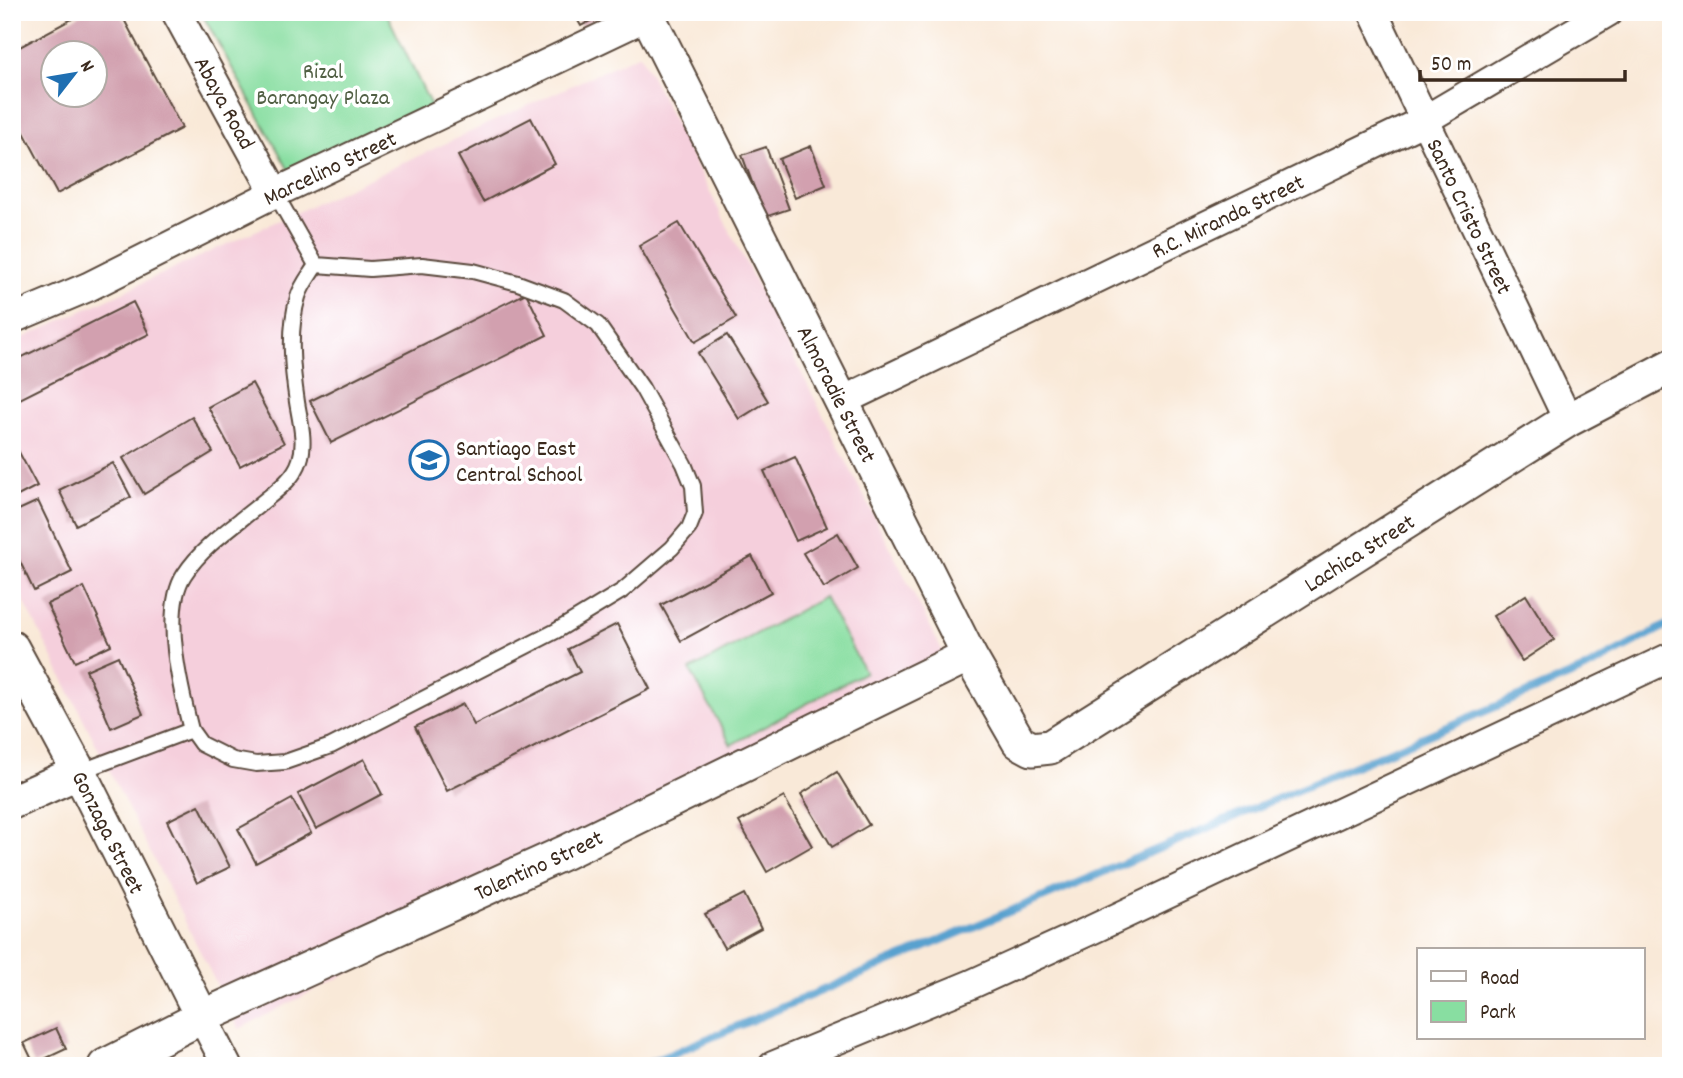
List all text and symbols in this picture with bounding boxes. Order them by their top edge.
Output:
north arrow [38,38,108,108]
scale bar [1420,38,1625,82]
street label: Abaya Road [183,51,261,157]
text: 50 m [1431,51,1471,81]
text: N [72,56,100,78]
park label: Rizal Barangay Plaza [256,57,391,116]
street label: Marcelino Street [259,124,403,216]
street label: Santo Cristo Street [1416,134,1519,301]
street label: R.C. Miranda Street [1147,168,1311,269]
street label: Almoradie Street [786,321,883,469]
place label: Santiago East Central School [456,434,583,493]
school or university icon: Santiago East Central School [408,439,450,481]
street label: Lachica Street [1299,508,1423,602]
street label: Gonzaga Street [61,766,151,901]
street label: Tolentino Street [470,823,610,911]
legend [1417,948,1644,1040]
text: Road [1480,965,1519,995]
text: Park [1480,999,1516,1029]

